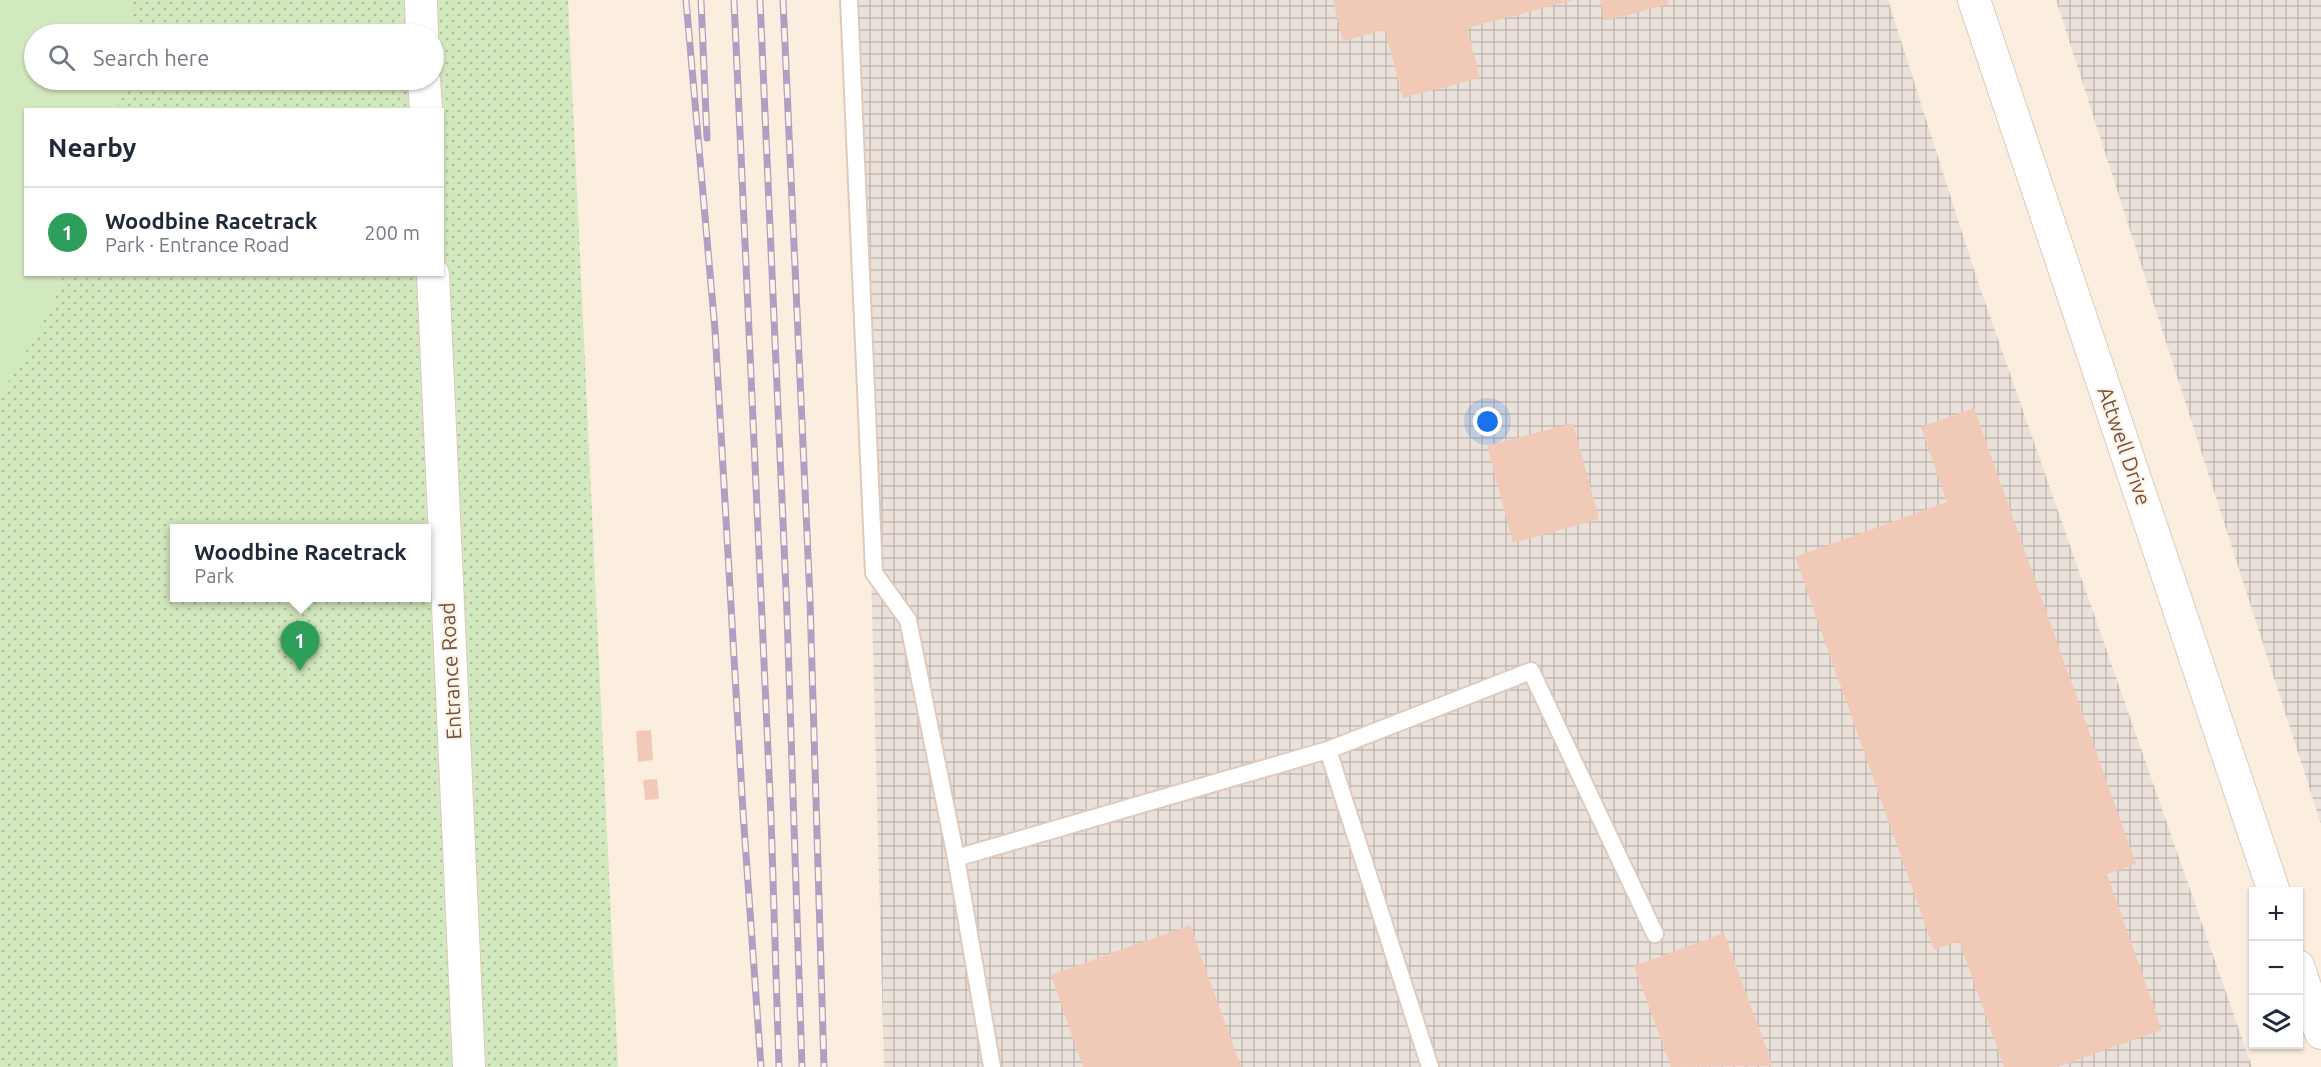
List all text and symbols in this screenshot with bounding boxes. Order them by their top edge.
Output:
search box [24,24,444,90]
icon: search [45,41,78,74]
text: Search here [93,45,209,70]
text: Nearby [48,133,136,162]
text: Woodbine Racetrack [105,208,317,233]
text: 1 [62,221,73,244]
text: 200 m [364,221,420,244]
text: Park · Entrance Road [105,233,290,256]
street label: Attwell Drive [2093,383,2156,508]
your location [1473,407,1502,436]
popup [170,524,431,602]
text: Woodbine Racetrack [194,539,407,564]
text: Park [194,564,234,587]
street label: Entrance Road [434,602,466,740]
pin: 1 [280,622,320,671]
map controls [2249,887,2303,1049]
button: + [2249,887,2303,941]
button: − [2249,941,2303,995]
button: layers [2249,995,2303,1049]

